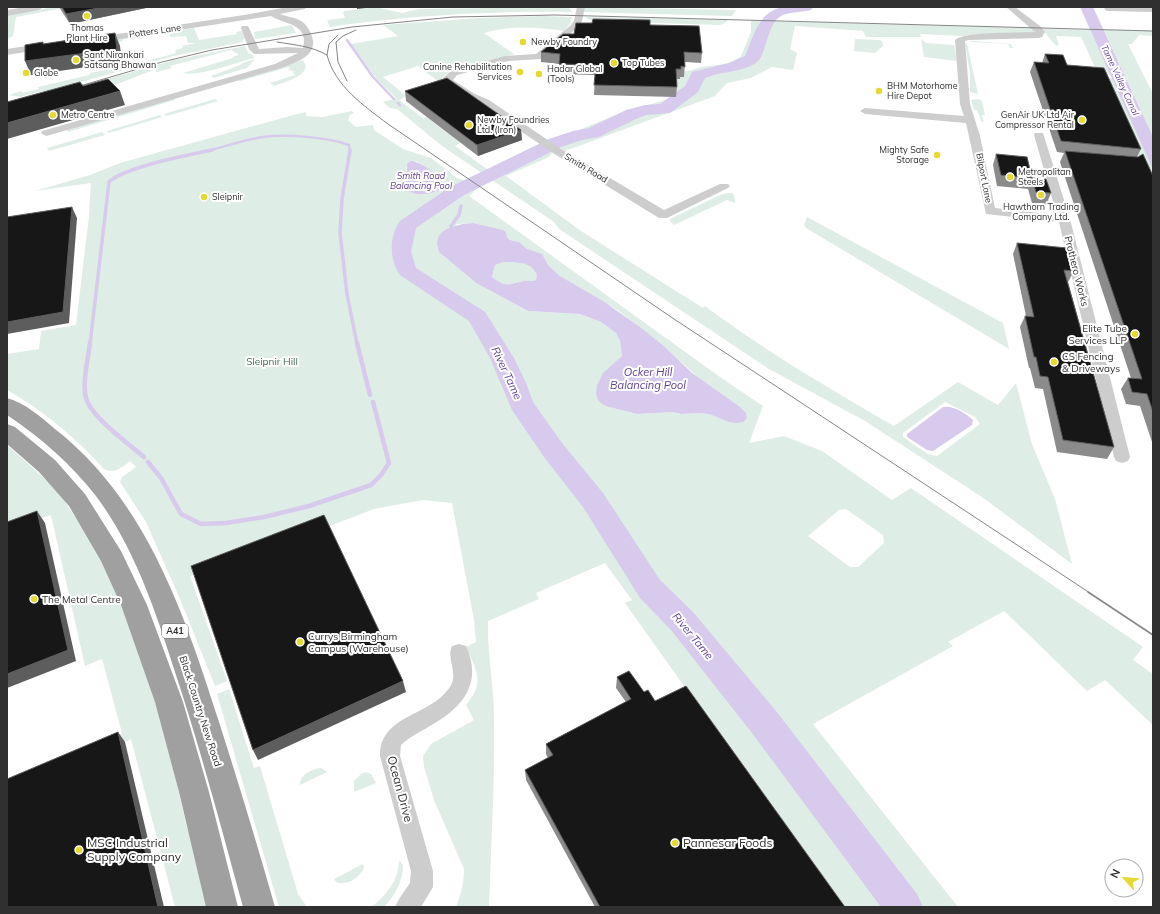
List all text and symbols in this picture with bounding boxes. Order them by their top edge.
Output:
marker: Thomas Plant Hire [82,11,92,21]
street label: Potters Lane [128,21,182,40]
place label: Thomas Plant Hire [66,22,108,43]
place label: Newby Foundry [531,36,597,48]
marker: Newby Foundry [518,37,528,47]
water label: Tame Valley Canal [1098,43,1142,118]
place label: Sant Nirankari Satsang Bhawan [84,49,156,70]
marker: Sant Nirankari Satsang Bhawan [71,55,81,65]
place label: Top Tubes [622,57,664,68]
marker: Top Tubes [609,58,619,68]
place label: Canine Rehabilitation Services [423,61,512,82]
place label: Hadar Global (Tools) [547,63,603,84]
place label: Globe [34,67,58,78]
marker: Canine Rehabilitation Services [515,67,525,77]
marker: Globe [21,68,31,78]
marker: Hadar Global (Tools) [534,69,544,79]
place label: BHM Motorhome Hire Depot [887,80,958,101]
marker: BHM Motorhome Hire Depot [874,86,884,96]
place label: Metro Centre [61,109,115,120]
place label: GenAir UK Ltd Air Compressor Rental [995,109,1075,130]
marker: Metro Centre [48,110,58,120]
place label: Newby Foundries Ltd. (Iron) [477,114,550,135]
marker: GenAir UK Ltd Air Compressor Rental [1077,115,1087,125]
marker: Newby Foundries Ltd. (Iron) [464,120,474,130]
place label: Mighty Safe Storage [879,144,929,165]
street label: Smith Road [563,150,610,185]
marker: Mighty Safe Storage [932,150,942,160]
street label: Bilport Lane [974,152,995,204]
place label: Metropolitan Steels [1018,166,1071,187]
water label: Smith Road Balancing Pool [390,170,453,191]
marker: Metropolitan Steels [1005,172,1015,182]
marker: Hawthorn Trading Company Ltd. [1036,190,1046,200]
place label: Sleipnir [212,191,244,202]
marker: Sleipnir [199,192,209,202]
place label: Hawthorn Trading Company Ltd. [1003,201,1079,223]
street label: Prothero Works [1061,235,1092,308]
place label: Elite Tube Services LLP [1068,322,1127,347]
marker: Elite Tube Services LLP [1130,329,1140,339]
water label: River Tame [489,344,525,402]
place label: CS Fencing & Driveways [1062,350,1120,375]
park label: Sleipnir Hill [246,355,298,368]
marker: CS Fencing & Driveways [1049,357,1059,367]
water label: Ocker Hill Balancing Pool [610,365,686,392]
place label: The Metal Centre [42,593,121,606]
marker: The Metal Centre [29,594,39,604]
water label: River Tame [669,610,717,662]
road number: A41 [162,624,188,638]
place label: Currys Birmingham Campus (Warehouse) [308,630,409,655]
marker: Currys Birmingham Campus (Warehouse) [295,637,305,647]
street label: Black Country New Road [176,654,225,768]
street label: Ocean Drive [384,754,417,824]
place label: MSC Industrial Supply Company [87,835,182,864]
place label: Pannesar Foods [683,835,772,850]
marker: Pannesar Foods [670,838,680,848]
marker: MSC Industrial Supply Company [74,845,84,855]
north arrow [1104,858,1144,898]
text: N [1107,867,1123,880]

